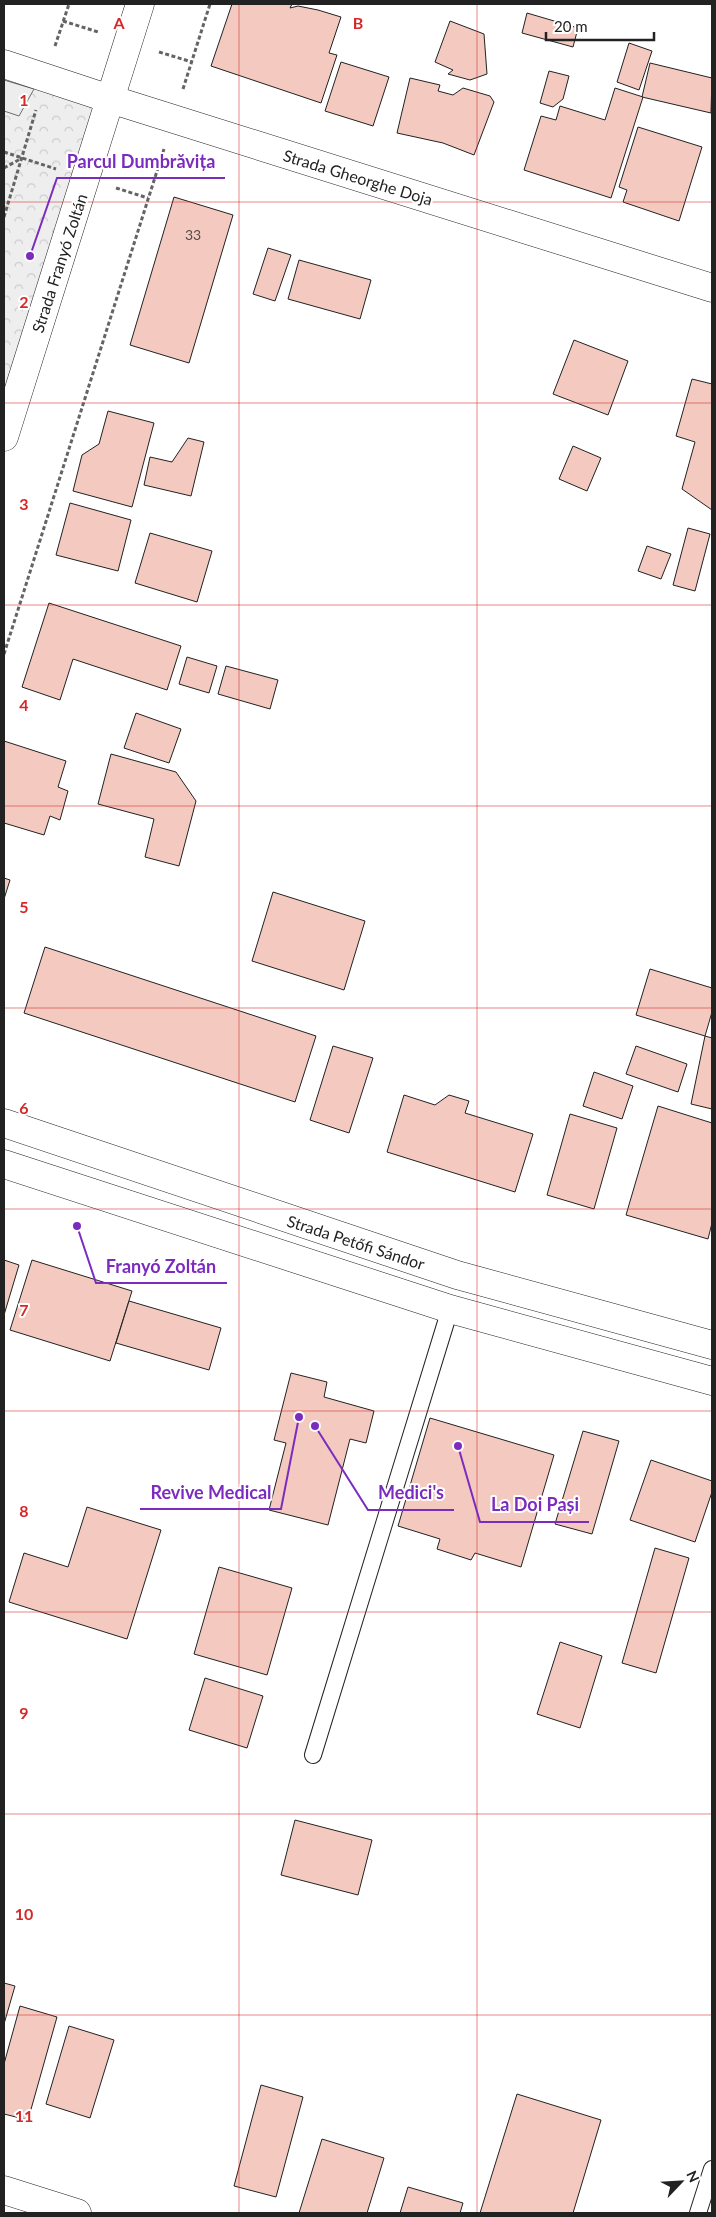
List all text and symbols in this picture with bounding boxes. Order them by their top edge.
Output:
scale bar [546,10,654,42]
text: A [112,13,125,32]
text: B [353,13,363,32]
text: 20 m [554,17,588,35]
text: 1 [19,90,29,109]
callout: Parcul Dumbrăvița [57,145,225,178]
street label: Strada Gheorghe Doja [281,145,435,209]
text: Parcul Dumbrăvița [67,150,215,172]
street label: Strada Franyó Zoltán [28,191,90,335]
house number: 33 [185,226,201,243]
text: 2 [19,292,29,311]
text: 3 [19,494,29,513]
text: 4 [19,695,29,714]
text: 5 [19,897,29,916]
text: 6 [19,1098,29,1117]
street label: Strada Petőfi Sándor [285,1211,427,1273]
callout: Franyó Zoltán [96,1250,227,1283]
text: Franyó Zoltán [106,1255,216,1277]
text: 7 [19,1300,29,1319]
callout: Revive Medical [140,1476,281,1509]
callout: Medici's [368,1477,454,1510]
text: Revive Medical [150,1481,272,1503]
text: Medici's [378,1481,444,1503]
callout: La Doi Pași [480,1489,589,1522]
text: La Doi Pași [491,1493,579,1515]
text: 8 [19,1501,29,1520]
text: 9 [19,1703,29,1722]
text: 10 [15,1904,33,1923]
text: 11 [15,2106,33,2125]
north arrow [656,2157,706,2207]
text: N [683,2168,703,2185]

